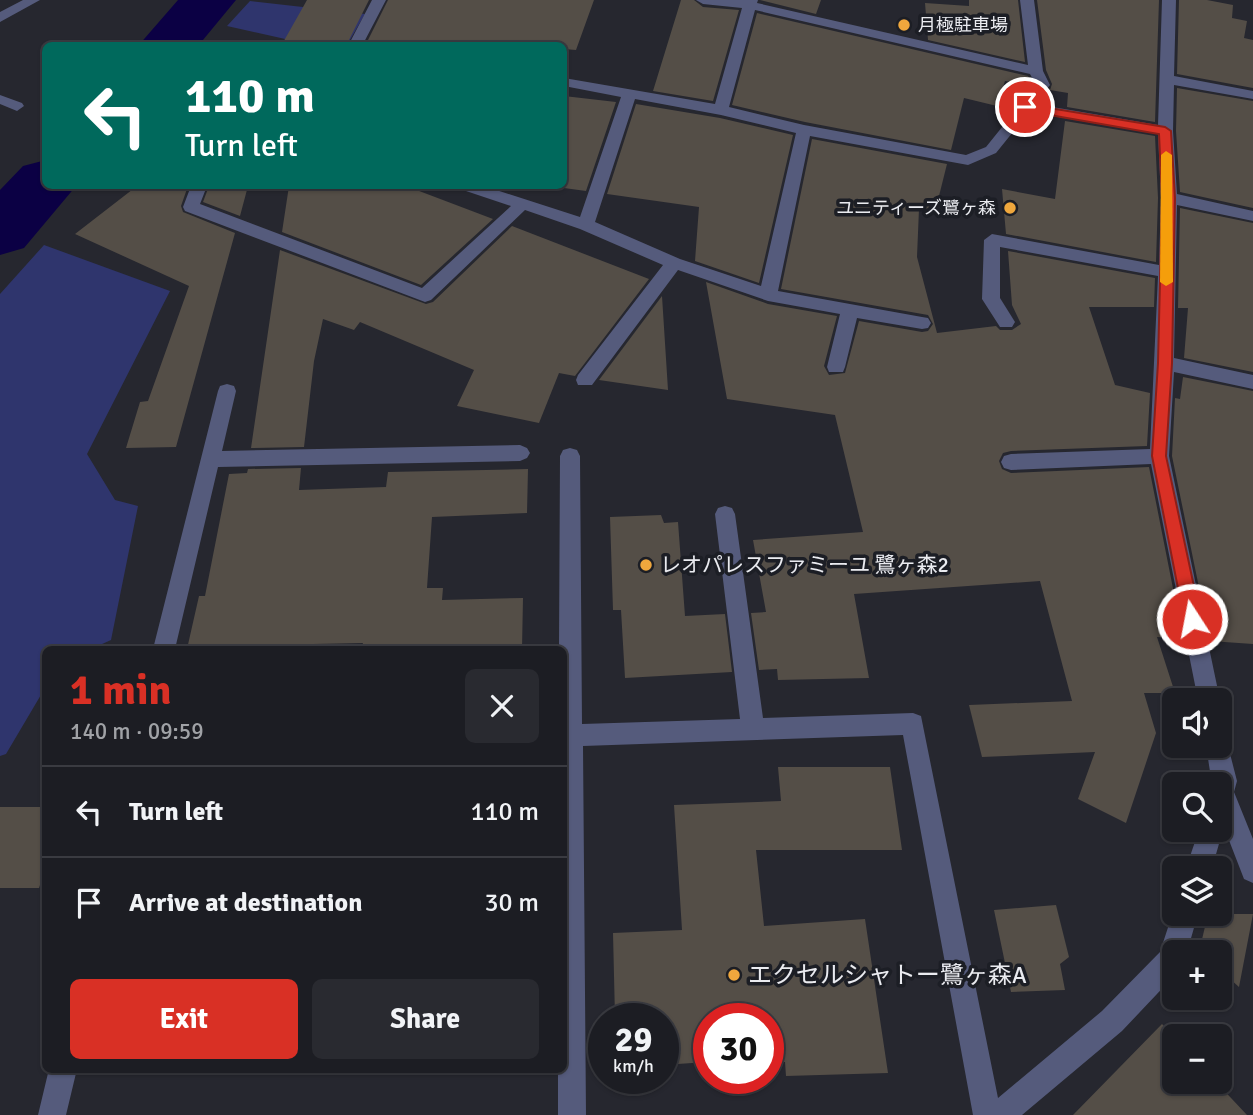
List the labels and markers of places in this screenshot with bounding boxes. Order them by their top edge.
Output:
place label: 月極駐車場 [918,14,1008,36]
marker: 月極駐車場 [896,17,912,33]
pin [995,77,1055,137]
place label: ユニティーズ鷺ヶ森 [836,197,996,219]
marker: ユニティーズ鷺ヶ森 [1002,200,1018,216]
place label: レオパレスファミーユ 鷺ヶ森2 [660,552,949,578]
marker: レオパレスファミーユ 鷺ヶ森2 [638,557,654,573]
place label: エクセルシャトー鷺ヶ森A [748,960,1027,990]
marker: エクセルシャトー鷺ヶ森A [726,967,742,983]

